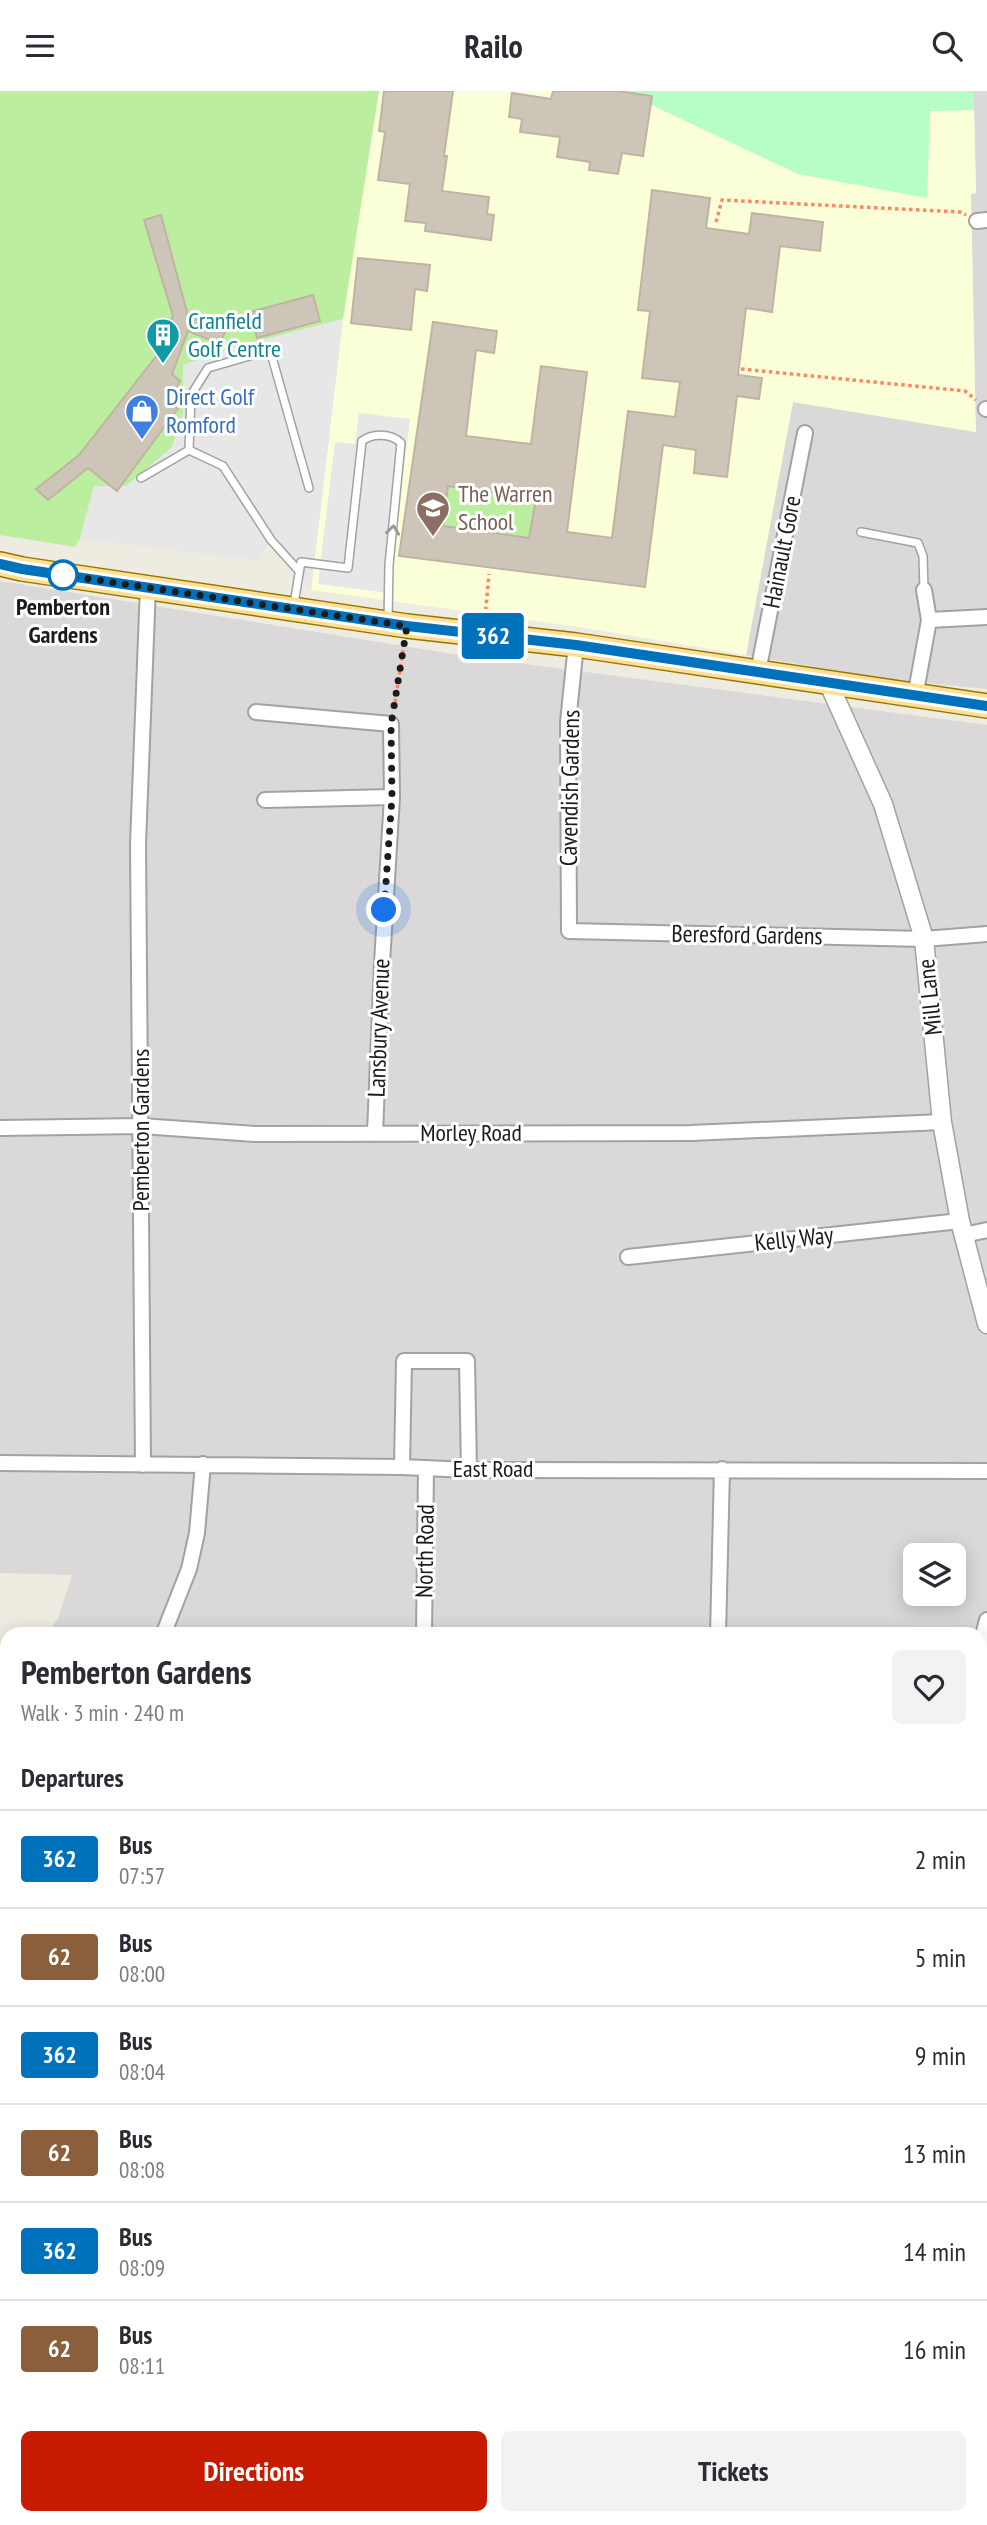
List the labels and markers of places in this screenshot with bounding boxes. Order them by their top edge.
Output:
place label: Cranfield Golf Centre [188,305,281,364]
building icon: Cranfield Golf Centre [144,316,182,365]
place label: Direct Golf Romford [166,381,255,440]
shop icon: Direct Golf Romford [123,392,161,441]
place label: The Warren School [458,478,552,537]
school or university icon: The Warren School [414,489,452,538]
marker: Pemberton Gardens [48,560,78,590]
place label: Pemberton Gardens [16,591,110,650]

